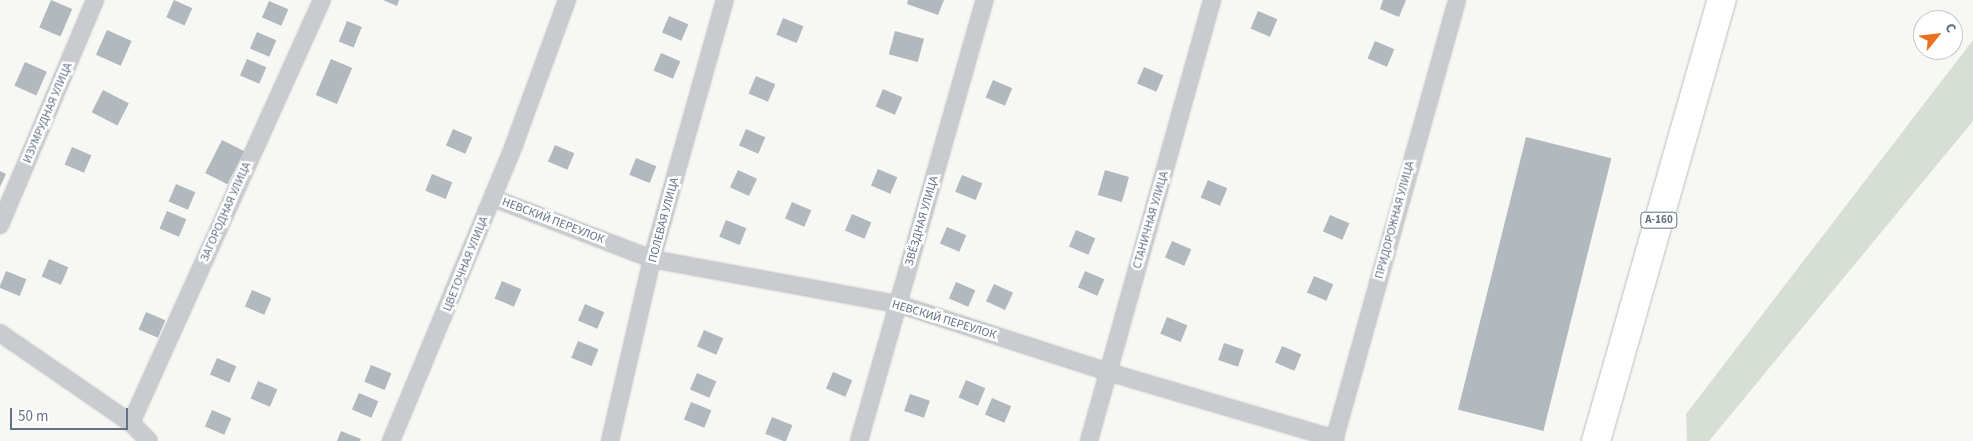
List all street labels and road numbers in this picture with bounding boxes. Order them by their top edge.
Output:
street label: ИЗУМРУДНАЯ УЛИЦА [20,61,76,165]
street label: ЗАГОРОДНАЯ УЛИЦА [198,160,254,264]
street label: ПРИДОРОЖНАЯ УЛИЦА [1372,160,1418,280]
street label: СТАНИЧНАЯ УЛИЦА [1130,170,1172,270]
street label: ЗВЁЗДНАЯ УЛИЦА [902,174,942,268]
street label: ПОЛЕВАЯ УЛИЦА [646,176,682,264]
street label: НЕВСКИЙ ПЕРЕУЛОК [500,195,606,247]
road number: А-160 [1640,212,1678,228]
street label: ЦВЕТОЧНАЯ УЛИЦА [440,214,492,314]
street label: НЕВСКИЙ ПЕРЕУЛОК [890,297,998,343]

